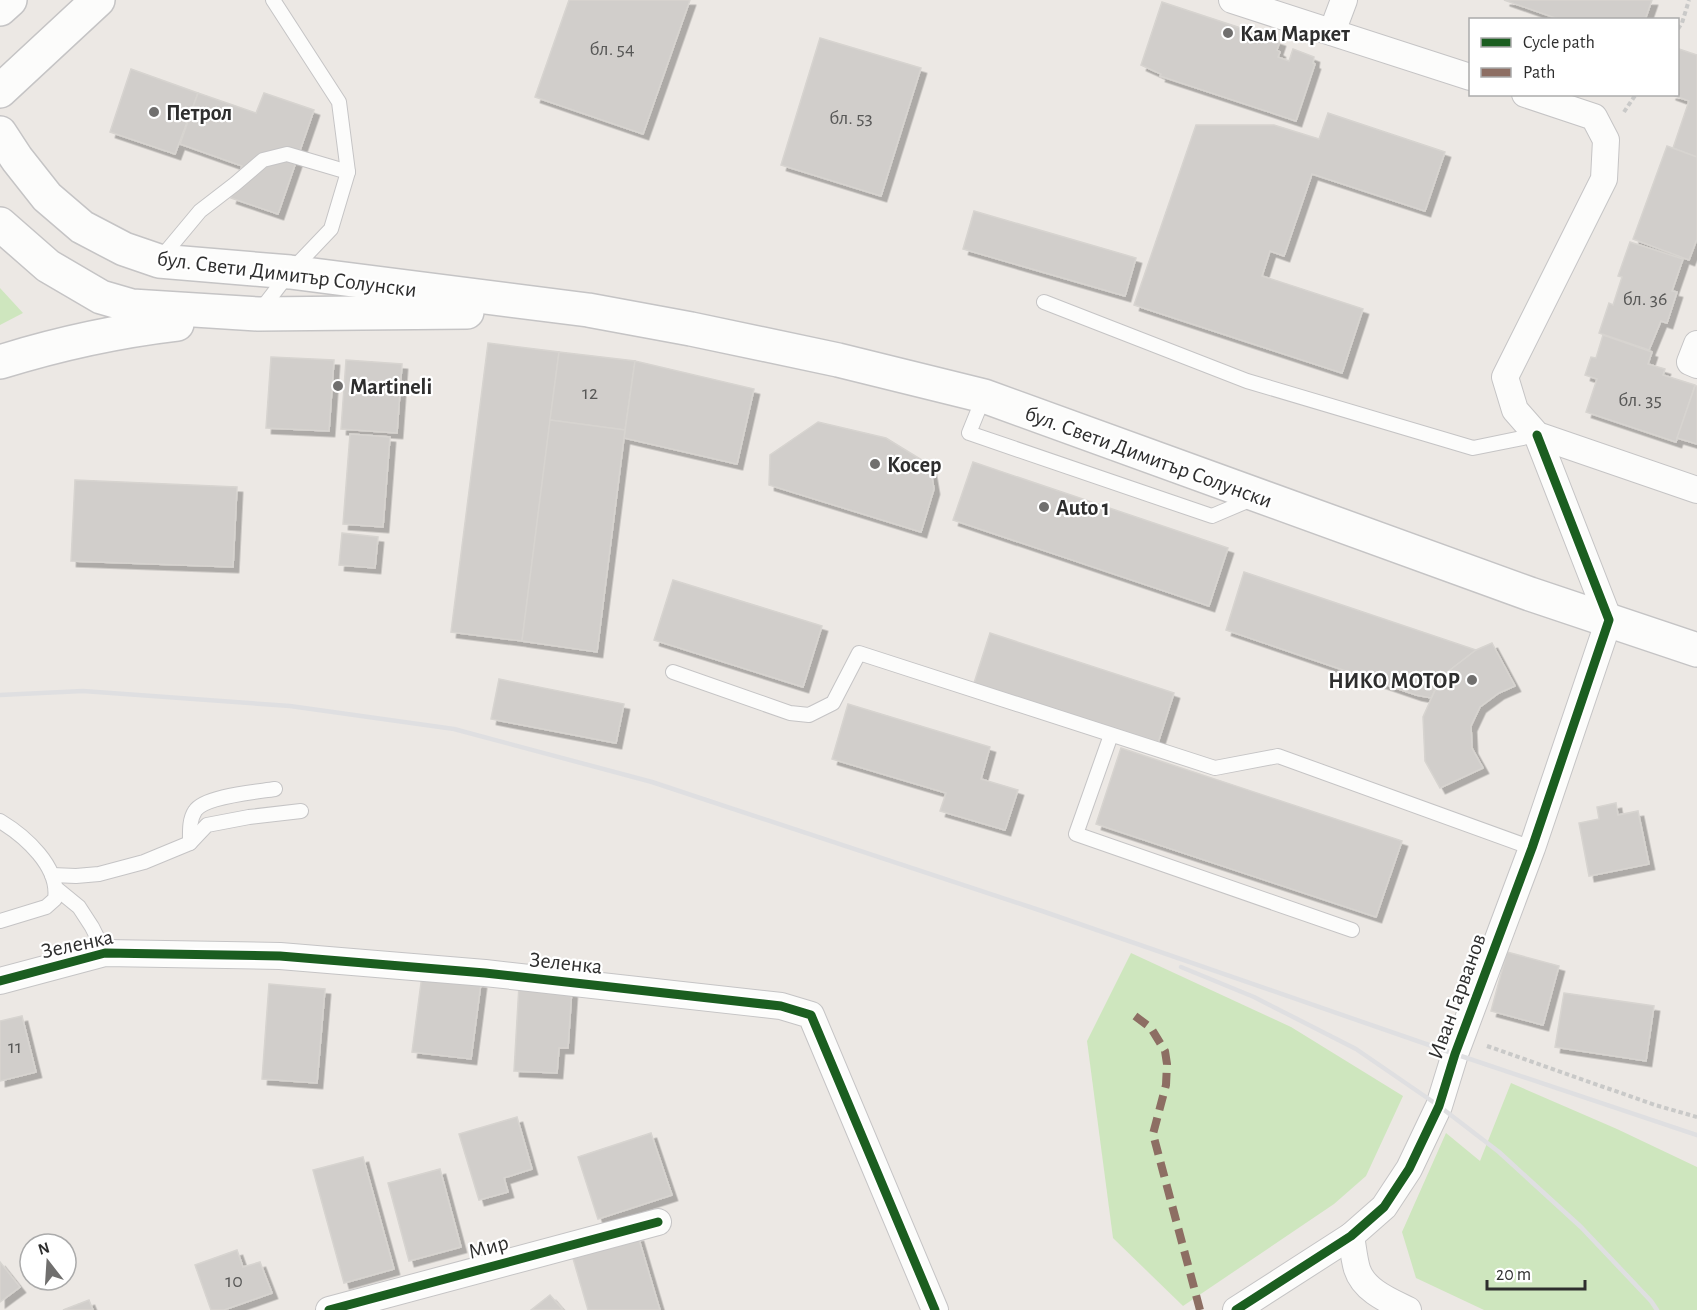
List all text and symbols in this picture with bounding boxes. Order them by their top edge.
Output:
legend [1469,18,1679,96]
place label: Кам Маркет [1240,23,1350,45]
marker: Кам Маркет [1221,26,1235,40]
text: Cycle path [1523,34,1595,52]
house number: бл. 54 [590,39,635,59]
text: Path [1523,64,1555,82]
place label: Петрол [166,102,232,124]
marker: Петрол [147,105,161,119]
house number: бл. 53 [829,108,873,128]
street label: бул. Свети Димитър Солунски [156,247,418,301]
house number: бл. 36 [1623,289,1667,309]
place label: Martineli [350,376,432,398]
marker: Martineli [331,379,345,393]
house number: 12 [582,383,598,403]
house number: бл. 35 [1618,390,1662,410]
street label: бул. Свети Димитър Солунски [1022,402,1275,512]
place label: Косер [887,454,941,476]
marker: Косер [868,457,882,471]
place label: Auto 1 [1056,497,1110,519]
marker: Auto 1 [1037,500,1051,514]
place label: НИКО МОТОР [1328,670,1460,692]
marker: НИКО МОТОР [1465,673,1479,687]
street label: Зеленка [39,926,115,962]
street label: Иван Гарванов [1424,931,1490,1062]
street label: Зеленка [528,948,603,978]
house number: 11 [8,1037,22,1057]
street label: Мир [466,1231,511,1263]
north arrow [18,1232,78,1292]
text: N [36,1239,52,1258]
scale bar [1487,1253,1584,1291]
text: 20 m [1496,1266,1531,1284]
house number: 10 [225,1271,243,1291]

